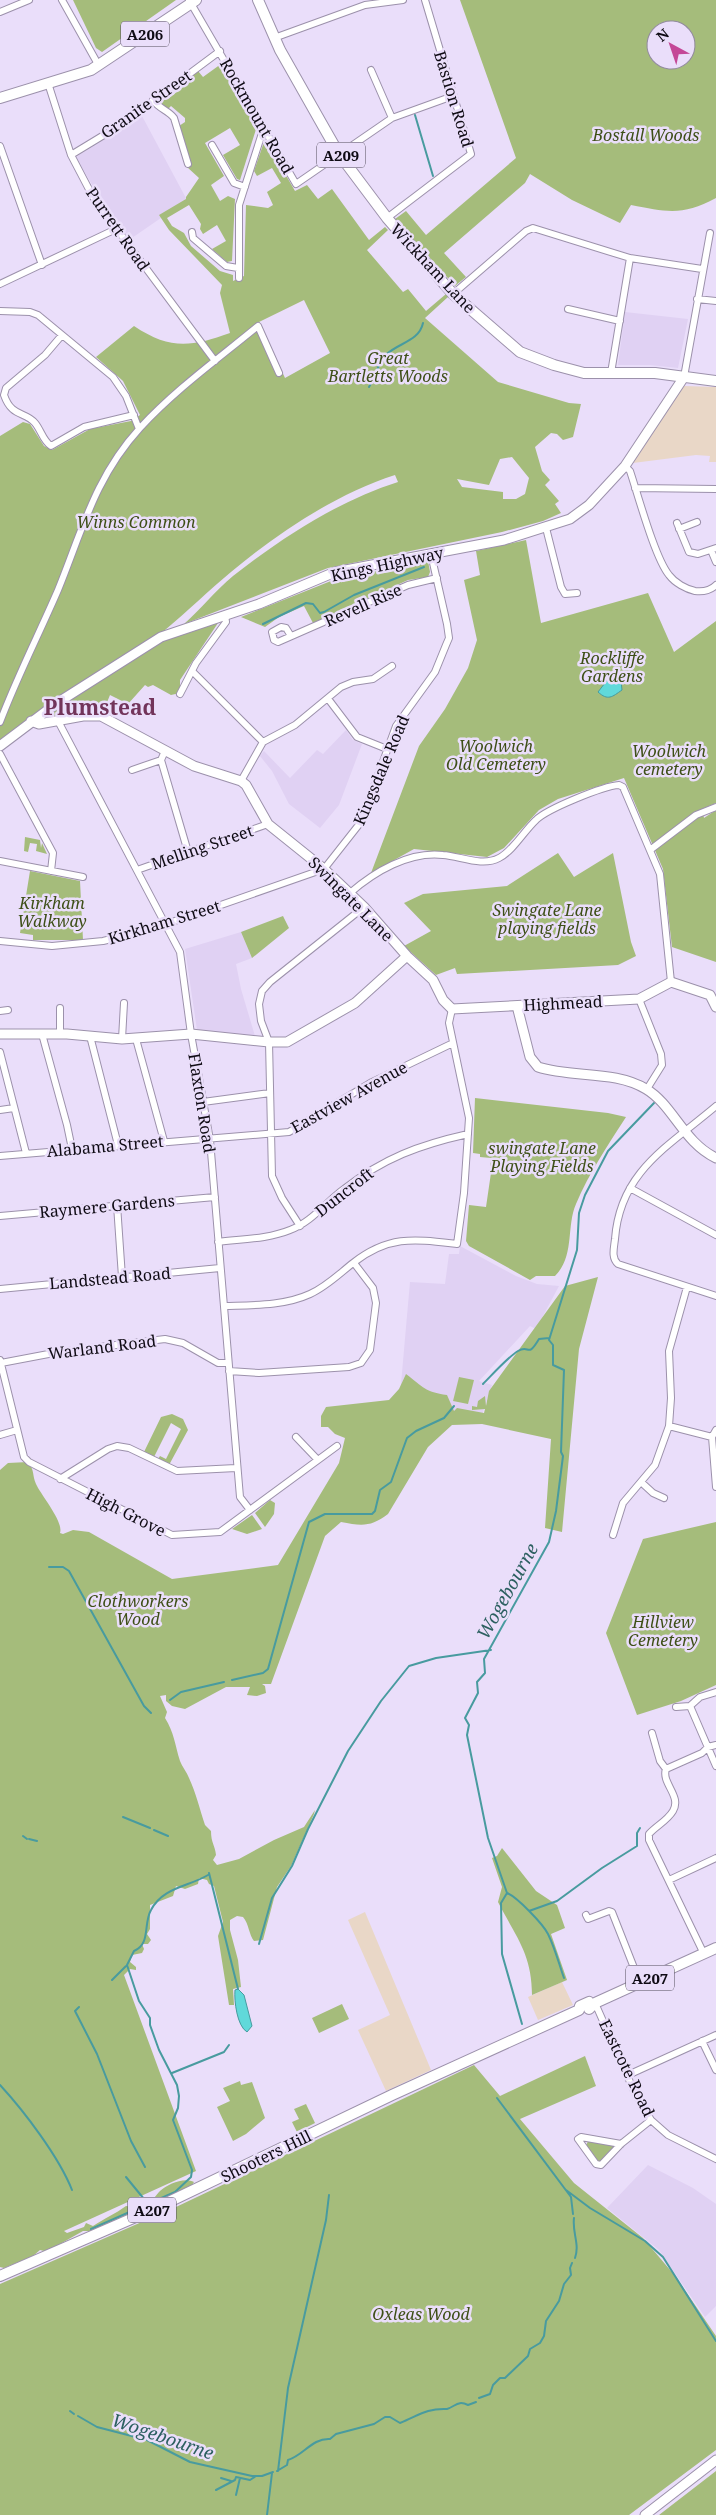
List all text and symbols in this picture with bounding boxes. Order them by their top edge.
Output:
north arrow [646,20,696,70]
road number: A206 [121,22,169,46]
text: N [652,24,673,45]
street label: Bastion Road [429,48,479,150]
street label: Rockmount Road [215,54,299,178]
street label: Granite Street [96,64,196,143]
park label: Bostall Woods [592,124,699,146]
road number: A209 [317,142,365,168]
street label: Purrett Road [81,183,155,275]
street label: Wickham Lane [386,218,480,318]
park label: Great Bartletts Woods [327,347,448,387]
park label: Winns Common [77,511,196,533]
street label: Kings Highway [329,541,446,587]
street label: Revell Rise [321,578,405,632]
park label: Rockliffe Gardens [579,647,644,687]
district label: Plumstead [44,693,157,721]
street label: Kingsdale Road [348,711,414,828]
park label: Woolwich Old Cemetery [446,735,546,775]
park label: Woolwich cemetery [632,740,707,780]
street label: Melling Street [148,819,256,875]
street label: Swingate Lane [304,852,398,946]
park label: Kirkham Walkway [17,892,87,932]
street label: Kirkham Street [105,894,223,950]
park label: Swingate Lane playing fields [493,899,602,939]
street label: Highmead [523,990,603,1016]
street label: Flaxton Road [183,1052,221,1155]
street label: Eastview Avenue [287,1056,411,1138]
street label: Alabama Street [46,1130,165,1162]
park label: swingate Lane Playing Fields [488,1137,596,1177]
street label: Duncroft [310,1162,378,1222]
street label: Raymere Gardens [38,1189,176,1223]
street label: Landstead Road [48,1262,172,1294]
street label: Warland Road [47,1329,158,1365]
street label: High Grove [82,1483,170,1541]
water label: Wogebourne [471,1539,543,1643]
park label: Clothworkers Wood [88,1590,188,1630]
park label: Hillview Cemetery [628,1611,698,1651]
road number: A207 [626,1966,674,1990]
street label: Eastcote Road [594,2016,660,2121]
street label: Shooters Hill [217,2125,315,2187]
road number: A207 [128,2198,176,2222]
park label: Oxleas Wood [372,2303,471,2325]
water label: Wogebourne [109,2407,217,2465]

